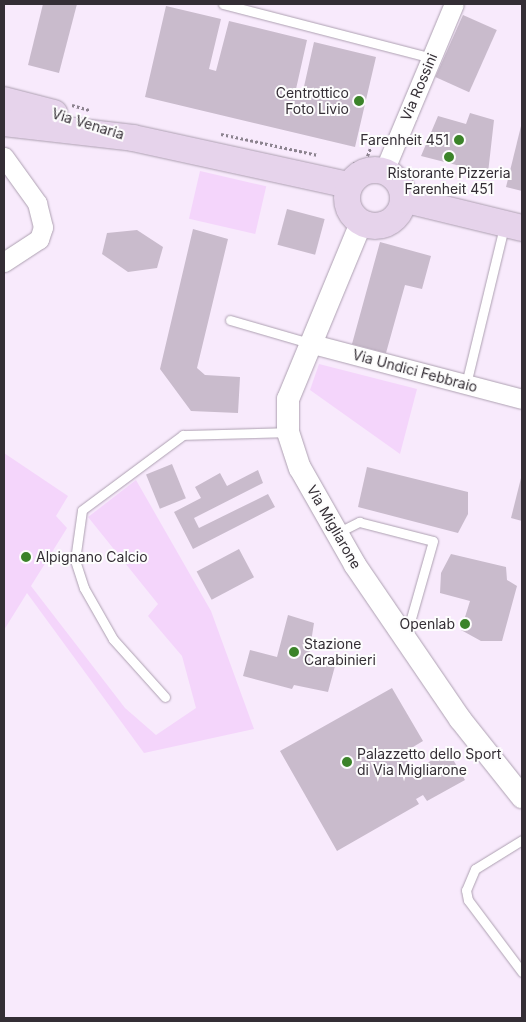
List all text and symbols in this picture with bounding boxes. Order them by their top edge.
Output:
street label: Via Rossini [397,51,441,123]
place label: Centrottico Foto Livio [276,85,349,118]
marker: Centrottico Foto Livio [353,95,365,107]
street label: Via Venaria [50,105,126,143]
place label: Farenheit 451 [360,132,449,148]
marker: Farenheit 451 [453,134,465,146]
marker: Ristorante Pizzeria Farenheit 451 [443,151,455,163]
place label: Ristorante Pizzeria Farenheit 451 [387,165,511,198]
street label: Via Undici Febbraio [351,346,479,396]
street label: Via Migliarone [303,482,365,572]
place label: Alpignano Calcio [36,549,148,565]
marker: Alpignano Calcio [20,551,32,563]
place label: Openlab [399,616,455,632]
marker: Openlab [459,618,471,630]
place label: Stazione Carabinieri [304,636,376,669]
marker: Stazione Carabinieri [288,646,300,658]
place label: Palazzetto dello Sport di Via Migliarone [357,746,501,779]
marker: Palazzetto dello Sport di Via Migliarone [341,756,353,768]

